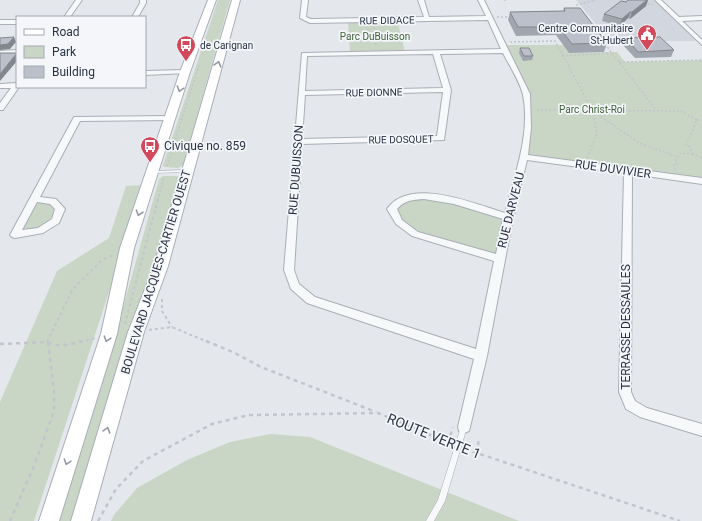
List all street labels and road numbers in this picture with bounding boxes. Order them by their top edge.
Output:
street label: RUE DIDACE [359,15,415,26]
street label: RUE DIONNE [345,86,403,98]
street label: RUE DUBUISSON [286,125,306,215]
street label: RUE DOSQUET [368,133,434,146]
street label: RUE DUVIVIER [574,157,653,181]
street label: BOULEVARD JACQUES-CARTIER OUEST [118,168,194,376]
street label: RUE DARVEAU [495,171,527,249]
street label: TERRASSE DESSAULES [619,264,633,390]
street label: ROUTE VERTE 1 [385,410,483,462]

